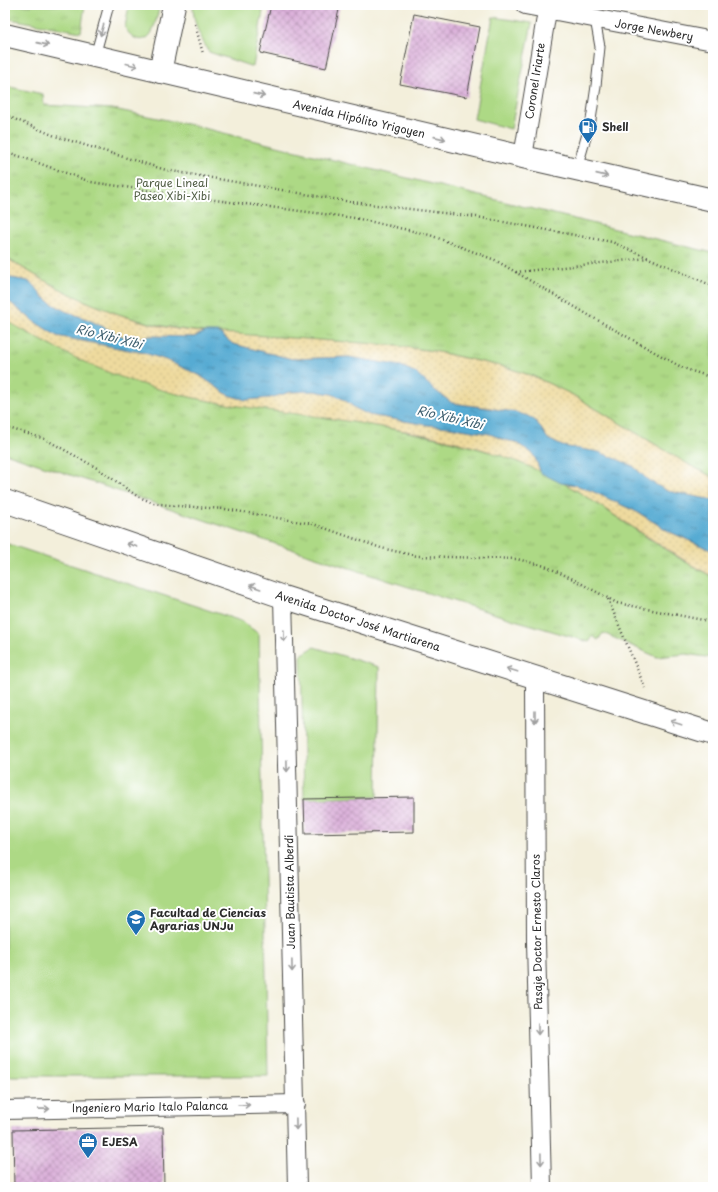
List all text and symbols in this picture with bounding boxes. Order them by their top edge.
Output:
street label: Jorge Newbery [613,14,695,45]
one-way arrow [98,24,105,37]
one-way arrow [36,40,49,48]
street label: Coronel Iriarte [520,41,549,121]
one-way arrow [126,62,139,69]
one-way arrow [252,92,265,100]
street label: Avenida Hipólito Yrigoyen [291,95,427,142]
fuel station icon: Shell [577,116,599,144]
place label: Shell [602,118,628,135]
one-way arrow [433,135,446,142]
one-way arrow [595,172,608,179]
park label: Parque Lineal Paseo Xibi-Xibi [134,174,210,204]
water label: Río Xibi Xibi [74,319,147,354]
water label: Río Xibi Xibi [415,401,488,434]
one-way arrow [126,541,139,548]
one-way arrow [249,583,261,591]
street label: Avenida Doctor José Martiarena [274,586,443,655]
one-way arrow [280,629,288,642]
one-way arrow [506,666,519,673]
one-way arrow [531,710,539,723]
one-way arrow [670,718,682,726]
one-way arrow [283,759,291,772]
street label: Juan Bautista Alberdi [280,835,299,949]
street label: Pasaje Doctor Ernesto Claros [527,854,546,1010]
place label: Facultad de Ciencias Agrarias UNJu [150,904,266,934]
school or university icon: Facultad de Ciencias Agrarias UNJu [125,908,147,936]
one-way arrow [288,959,296,972]
one-way arrow [534,1022,542,1035]
street label: Ingeniero Mario Italo Palanca [72,1097,228,1116]
one-way arrow [237,1102,250,1109]
one-way arrow [37,1105,50,1113]
one-way arrow [292,1117,300,1130]
office icon: EJESA [77,1131,99,1159]
place label: EJESA [102,1133,138,1150]
one-way arrow [538,1152,545,1165]

